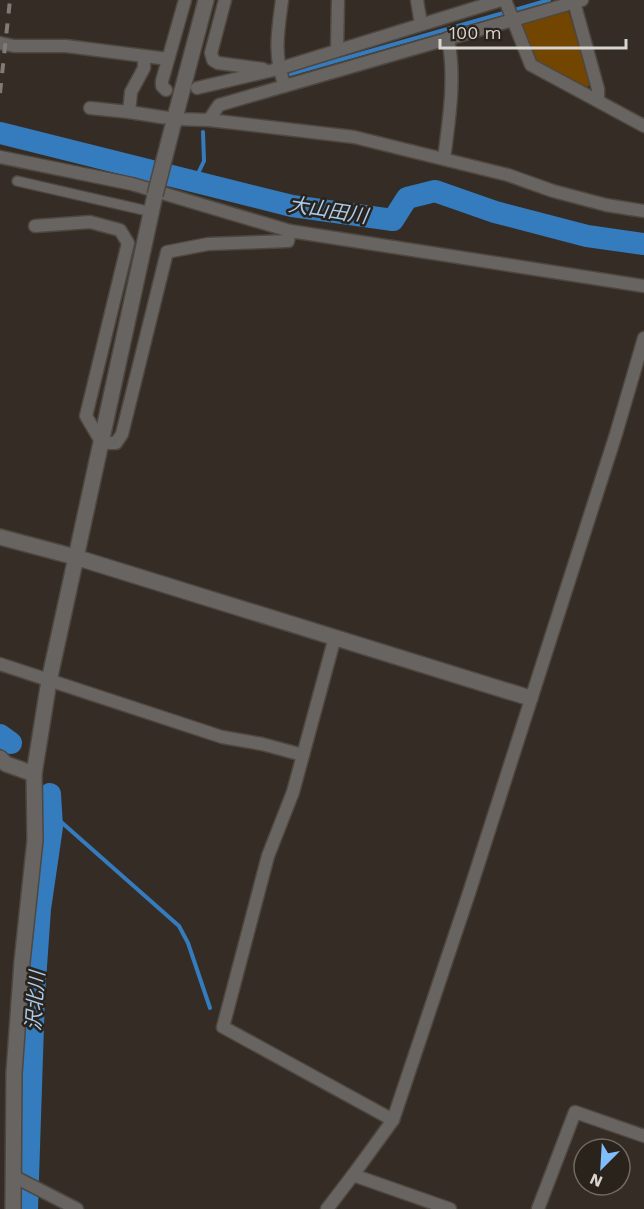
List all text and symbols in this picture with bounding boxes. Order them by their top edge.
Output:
scale bar [440,12,626,50]
text: 100 m [449,22,502,43]
water label: 大山田川 [287,192,371,228]
water label: 沢北川 [21,968,49,1032]
north arrow [572,1137,632,1197]
text: N [587,1169,605,1191]

